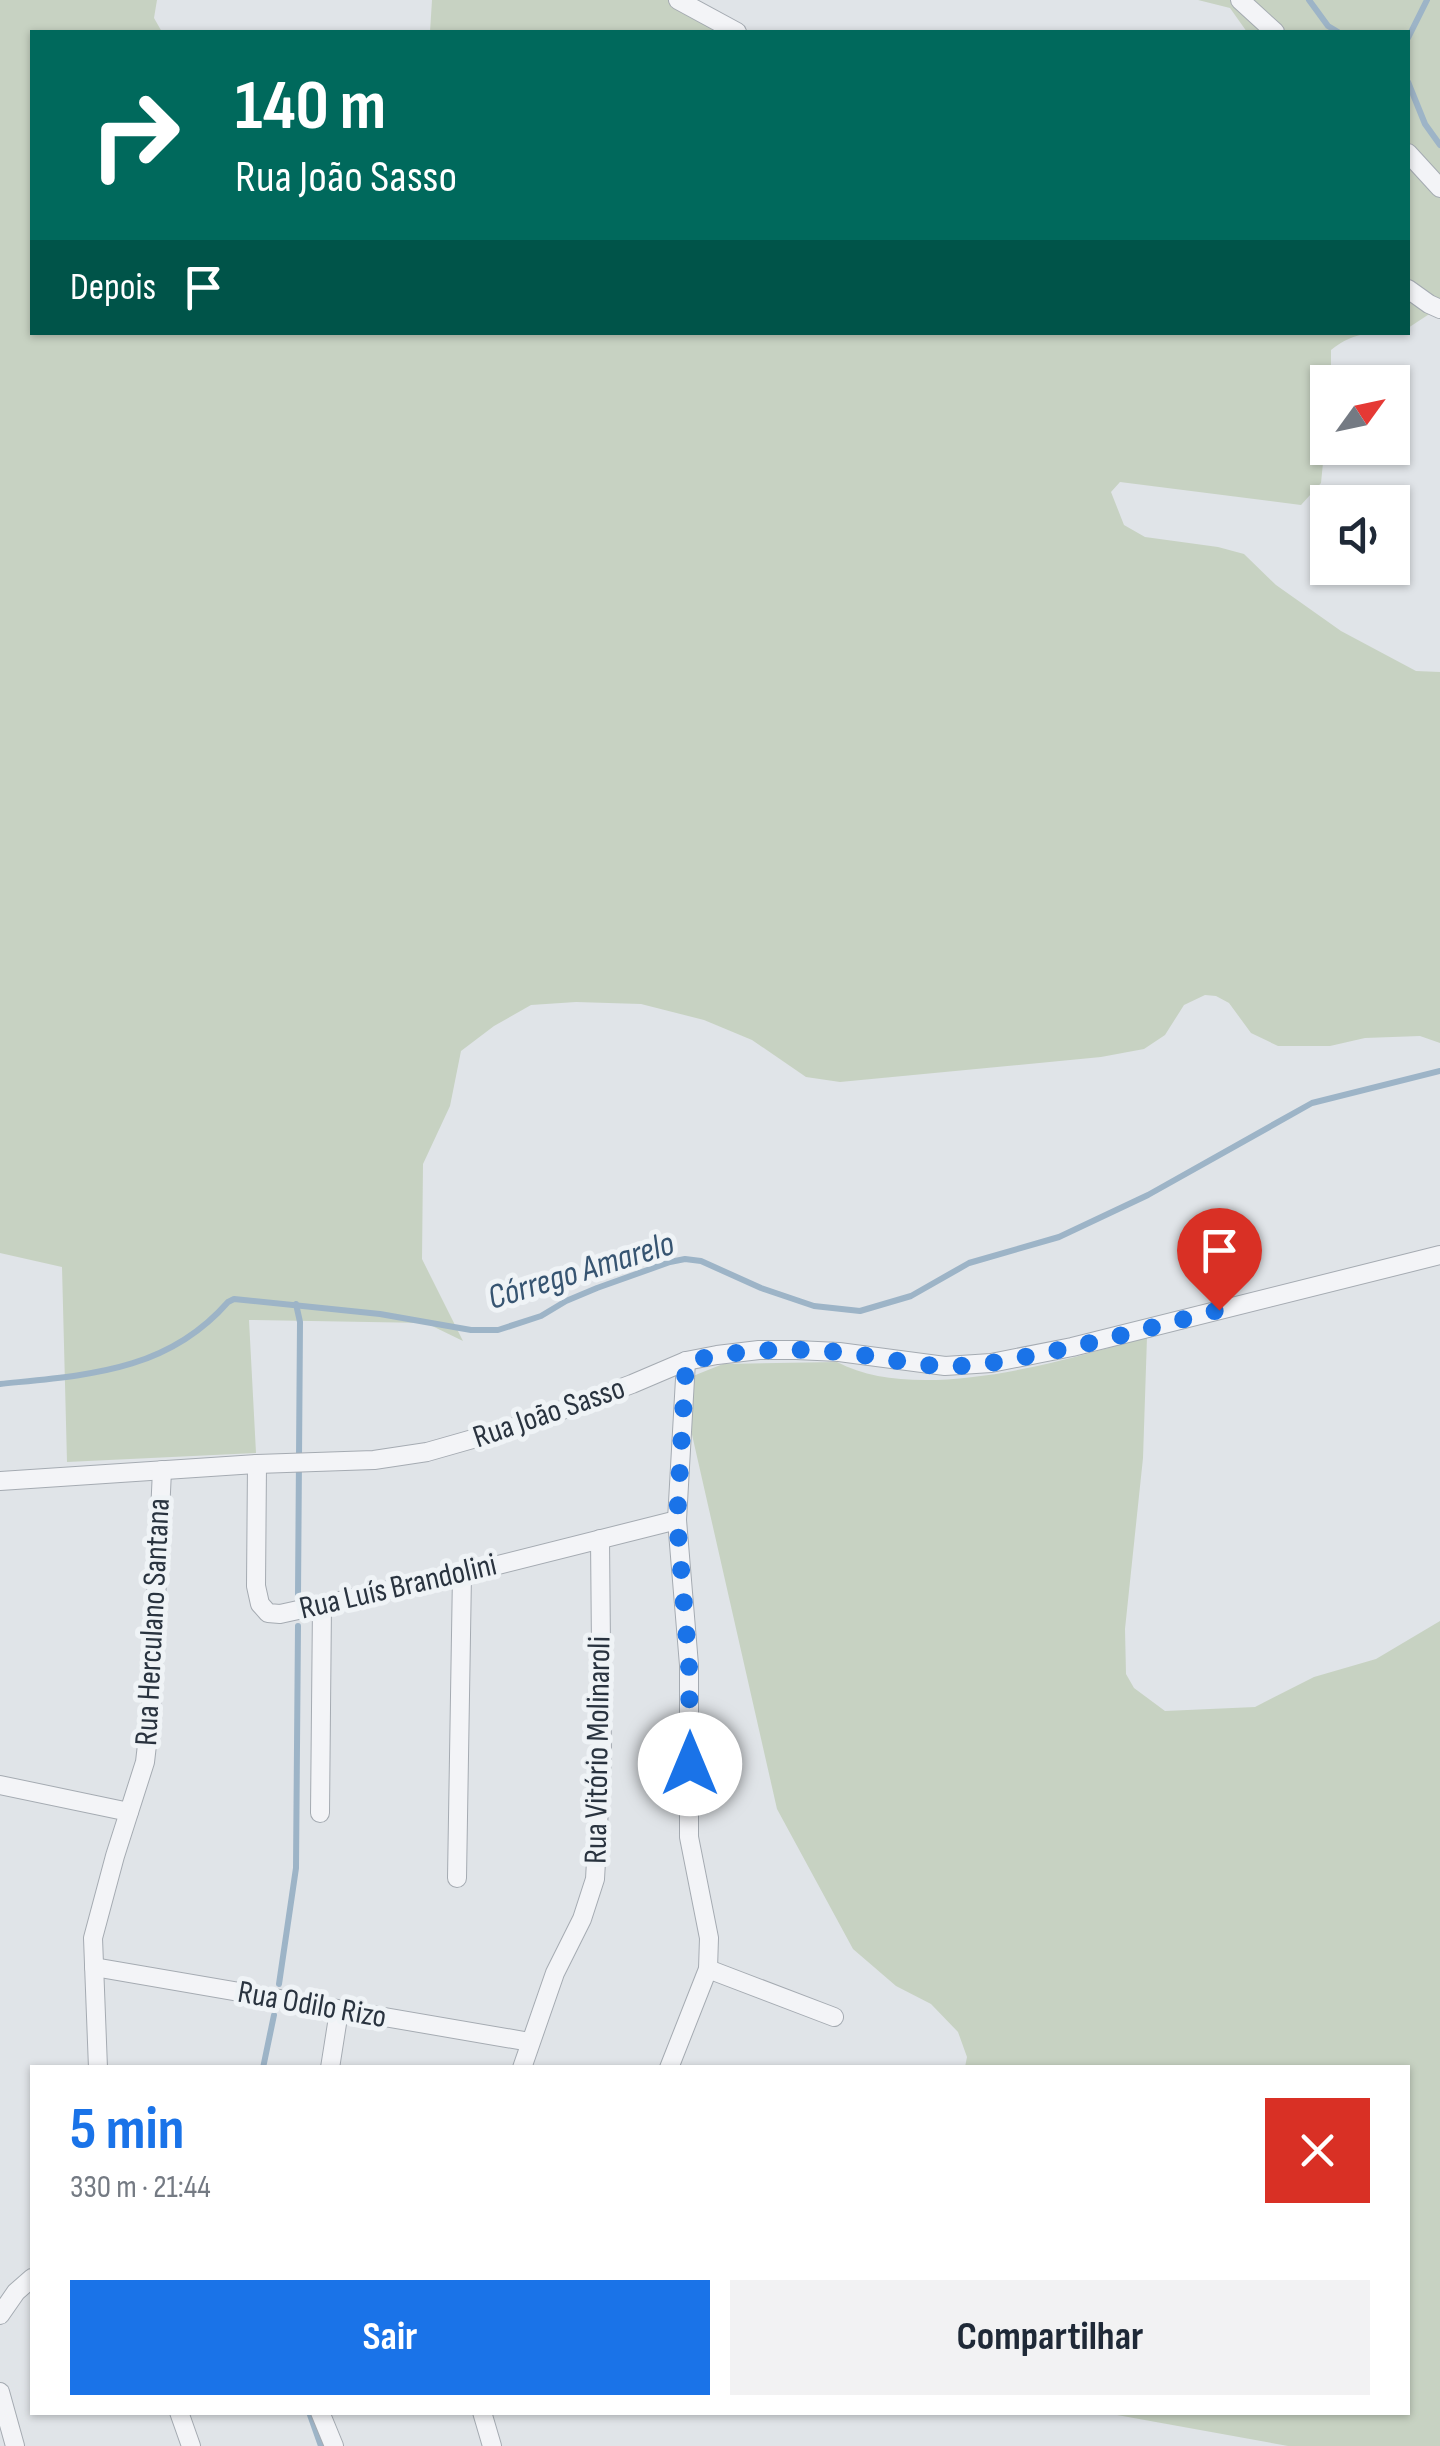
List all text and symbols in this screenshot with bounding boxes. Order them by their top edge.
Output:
text: 140 m [235,65,386,149]
icon: right [70,70,200,200]
text: Rua João Sasso [235,150,457,205]
icon: arrive [176,260,231,315]
text: Depois [70,265,156,310]
north arrow [1310,365,1410,465]
map controls [1310,365,1410,585]
button: sound [1310,485,1410,585]
pin [1177,1208,1262,1311]
water label: Córrego Amarelo [483,1222,679,1320]
icon: arrive [1192,1223,1247,1278]
street label: Rua João Sasso [468,1369,630,1457]
street label: Rua Herculano Santana [127,1497,179,1747]
street label: Rua Luís Brandolini [296,1545,500,1629]
street label: Rua Vitório Molinaroli [577,1636,619,1864]
position arrow [638,1712,742,1816]
street label: Rua Odilo Rizo [235,1973,389,2037]
text: 5 min [70,2094,184,2166]
button: close [1265,2098,1370,2203]
text: 330 m · 21:44 [70,2168,211,2207]
button: Sair [70,2280,710,2395]
button: Compartilhar [730,2280,1370,2395]

